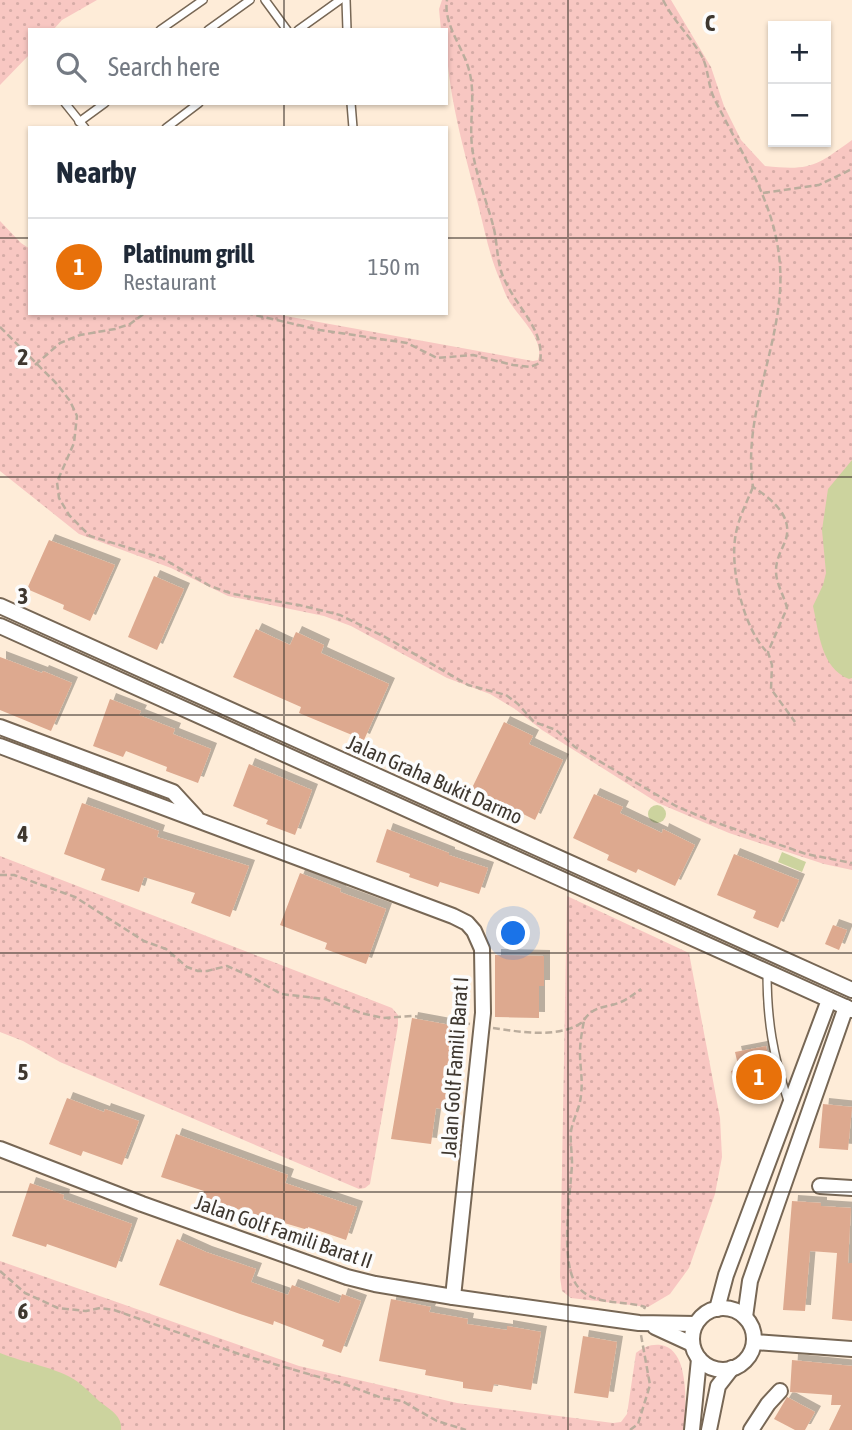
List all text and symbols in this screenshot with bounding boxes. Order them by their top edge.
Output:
text: C [705,10,716,36]
map controls [768,21,831,147]
button: + [768,21,831,84]
search box [28,28,448,105]
icon: search [52,48,90,86]
text: Search here [108,52,220,82]
button: − [768,84,831,147]
text: Nearby [56,155,136,189]
text: Platinum grill [123,239,254,269]
text: 1 [74,254,84,280]
text: 150 m [368,254,420,280]
text: Restaurant [123,269,216,295]
text: 2 [18,344,28,370]
text: 3 [18,583,28,609]
street label: Jalan Graha Bukit Darmo [344,729,526,829]
text: 4 [17,821,29,847]
your location [496,916,530,950]
street label: Jalan Golf Famili Barat I [436,976,472,1158]
pin: 1 [736,1051,782,1103]
text: 5 [18,1059,29,1085]
street label: Jalan Golf Famili Barat II [192,1189,376,1273]
text: 6 [18,1298,29,1324]

